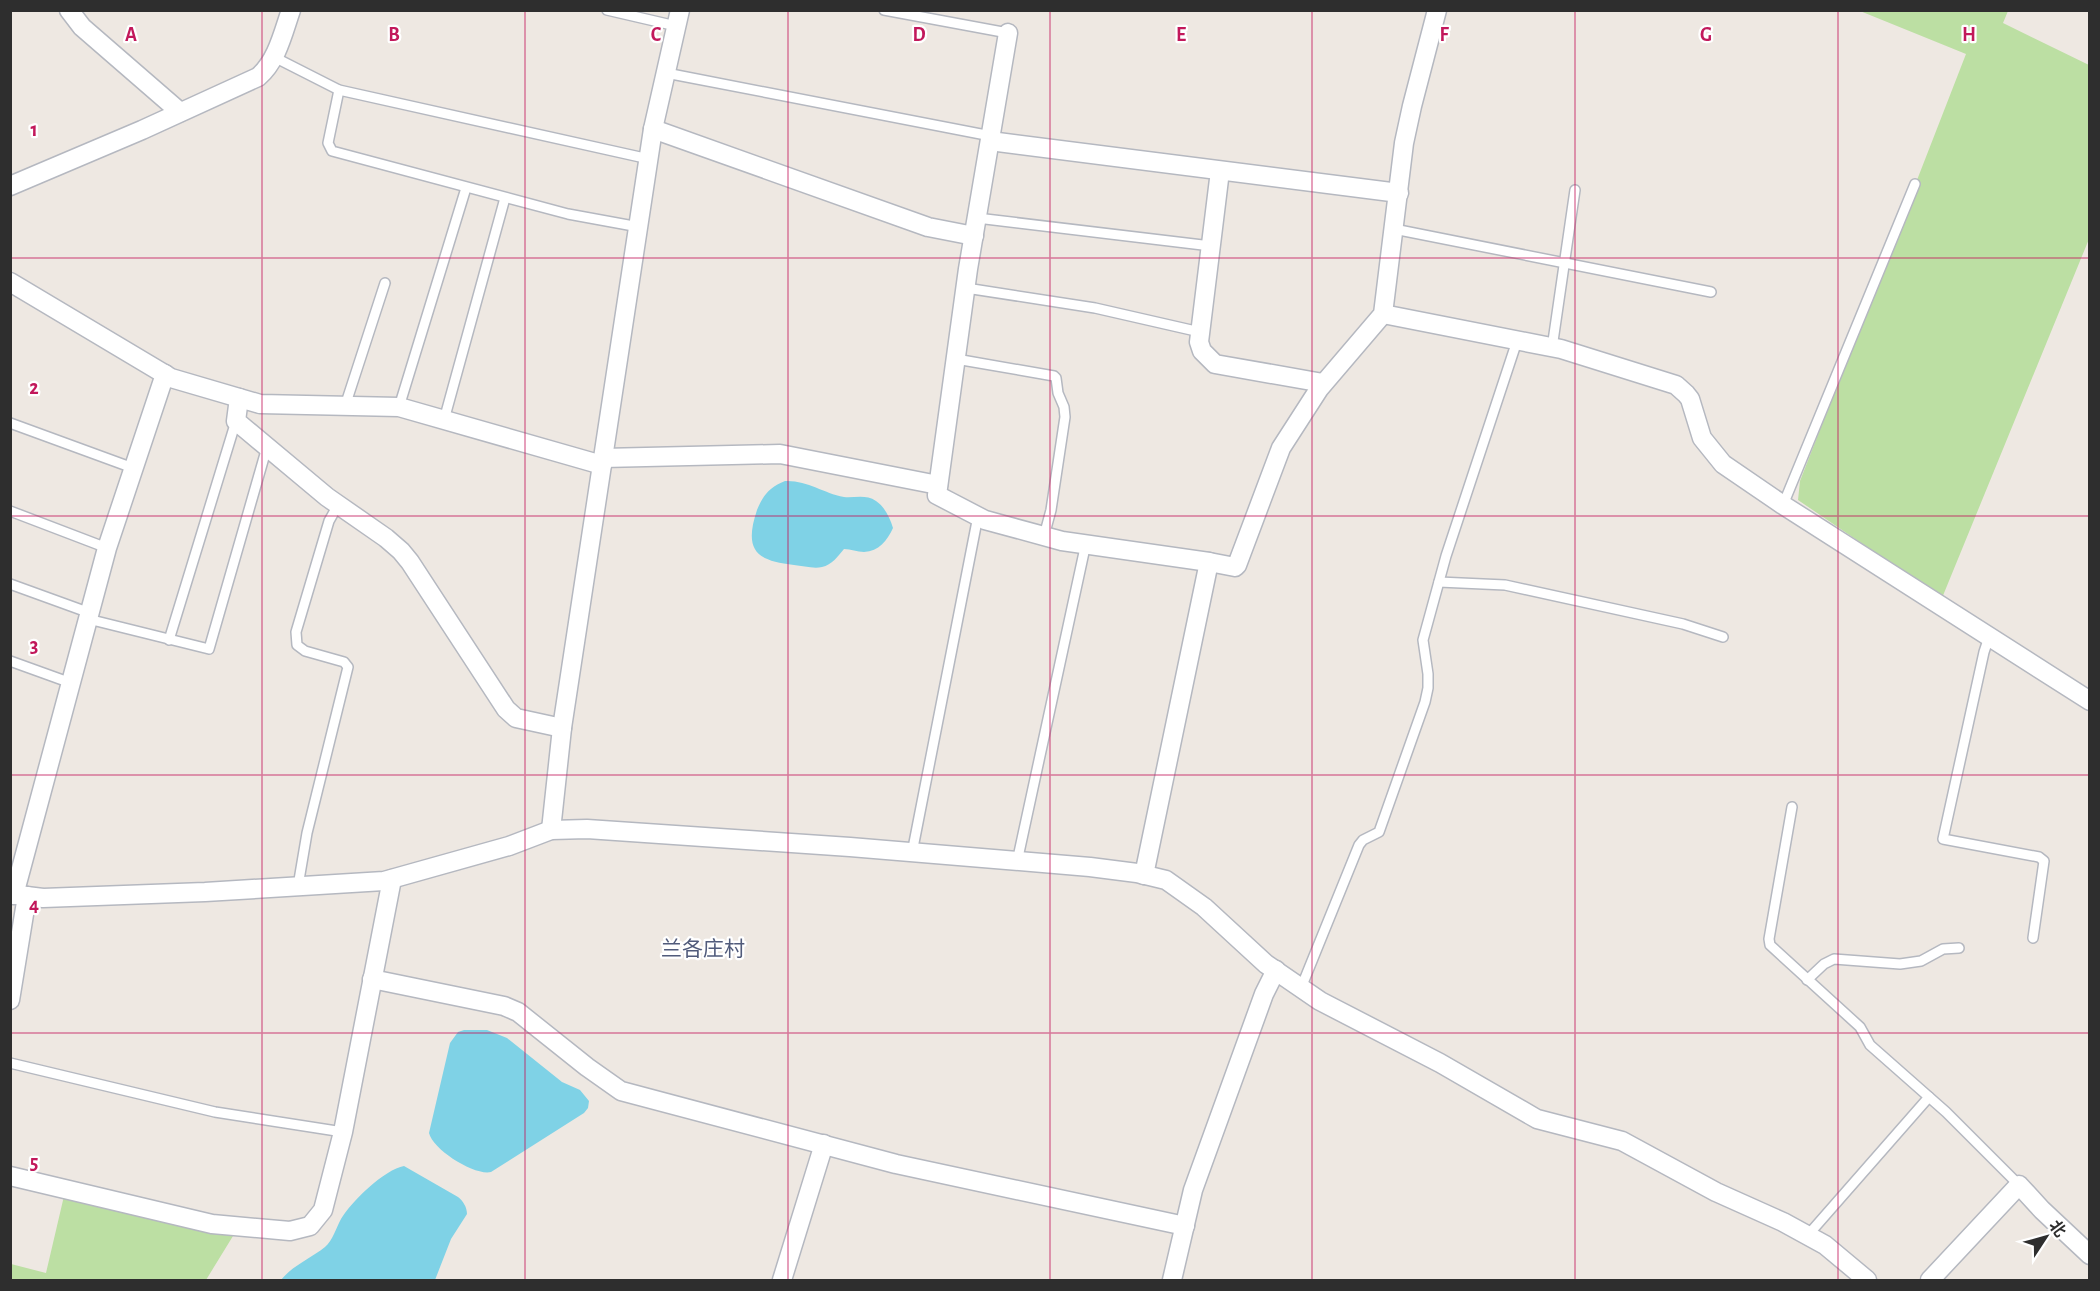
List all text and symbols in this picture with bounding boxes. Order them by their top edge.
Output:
text: A [125,25,137,45]
text: B [388,25,400,45]
text: C [651,25,662,45]
text: D [912,25,926,45]
text: E [1176,25,1186,45]
text: F [1439,25,1449,45]
text: G [1700,25,1712,45]
text: H [1962,25,1976,45]
text: 1 [30,120,38,140]
text: 2 [29,378,39,398]
text: 3 [30,636,38,656]
text: 4 [29,895,39,915]
district label: 兰各庄村 [661,938,745,960]
text: 5 [30,1153,38,1173]
north arrow [2016,1207,2076,1267]
text: 北 [2046,1217,2069,1240]

